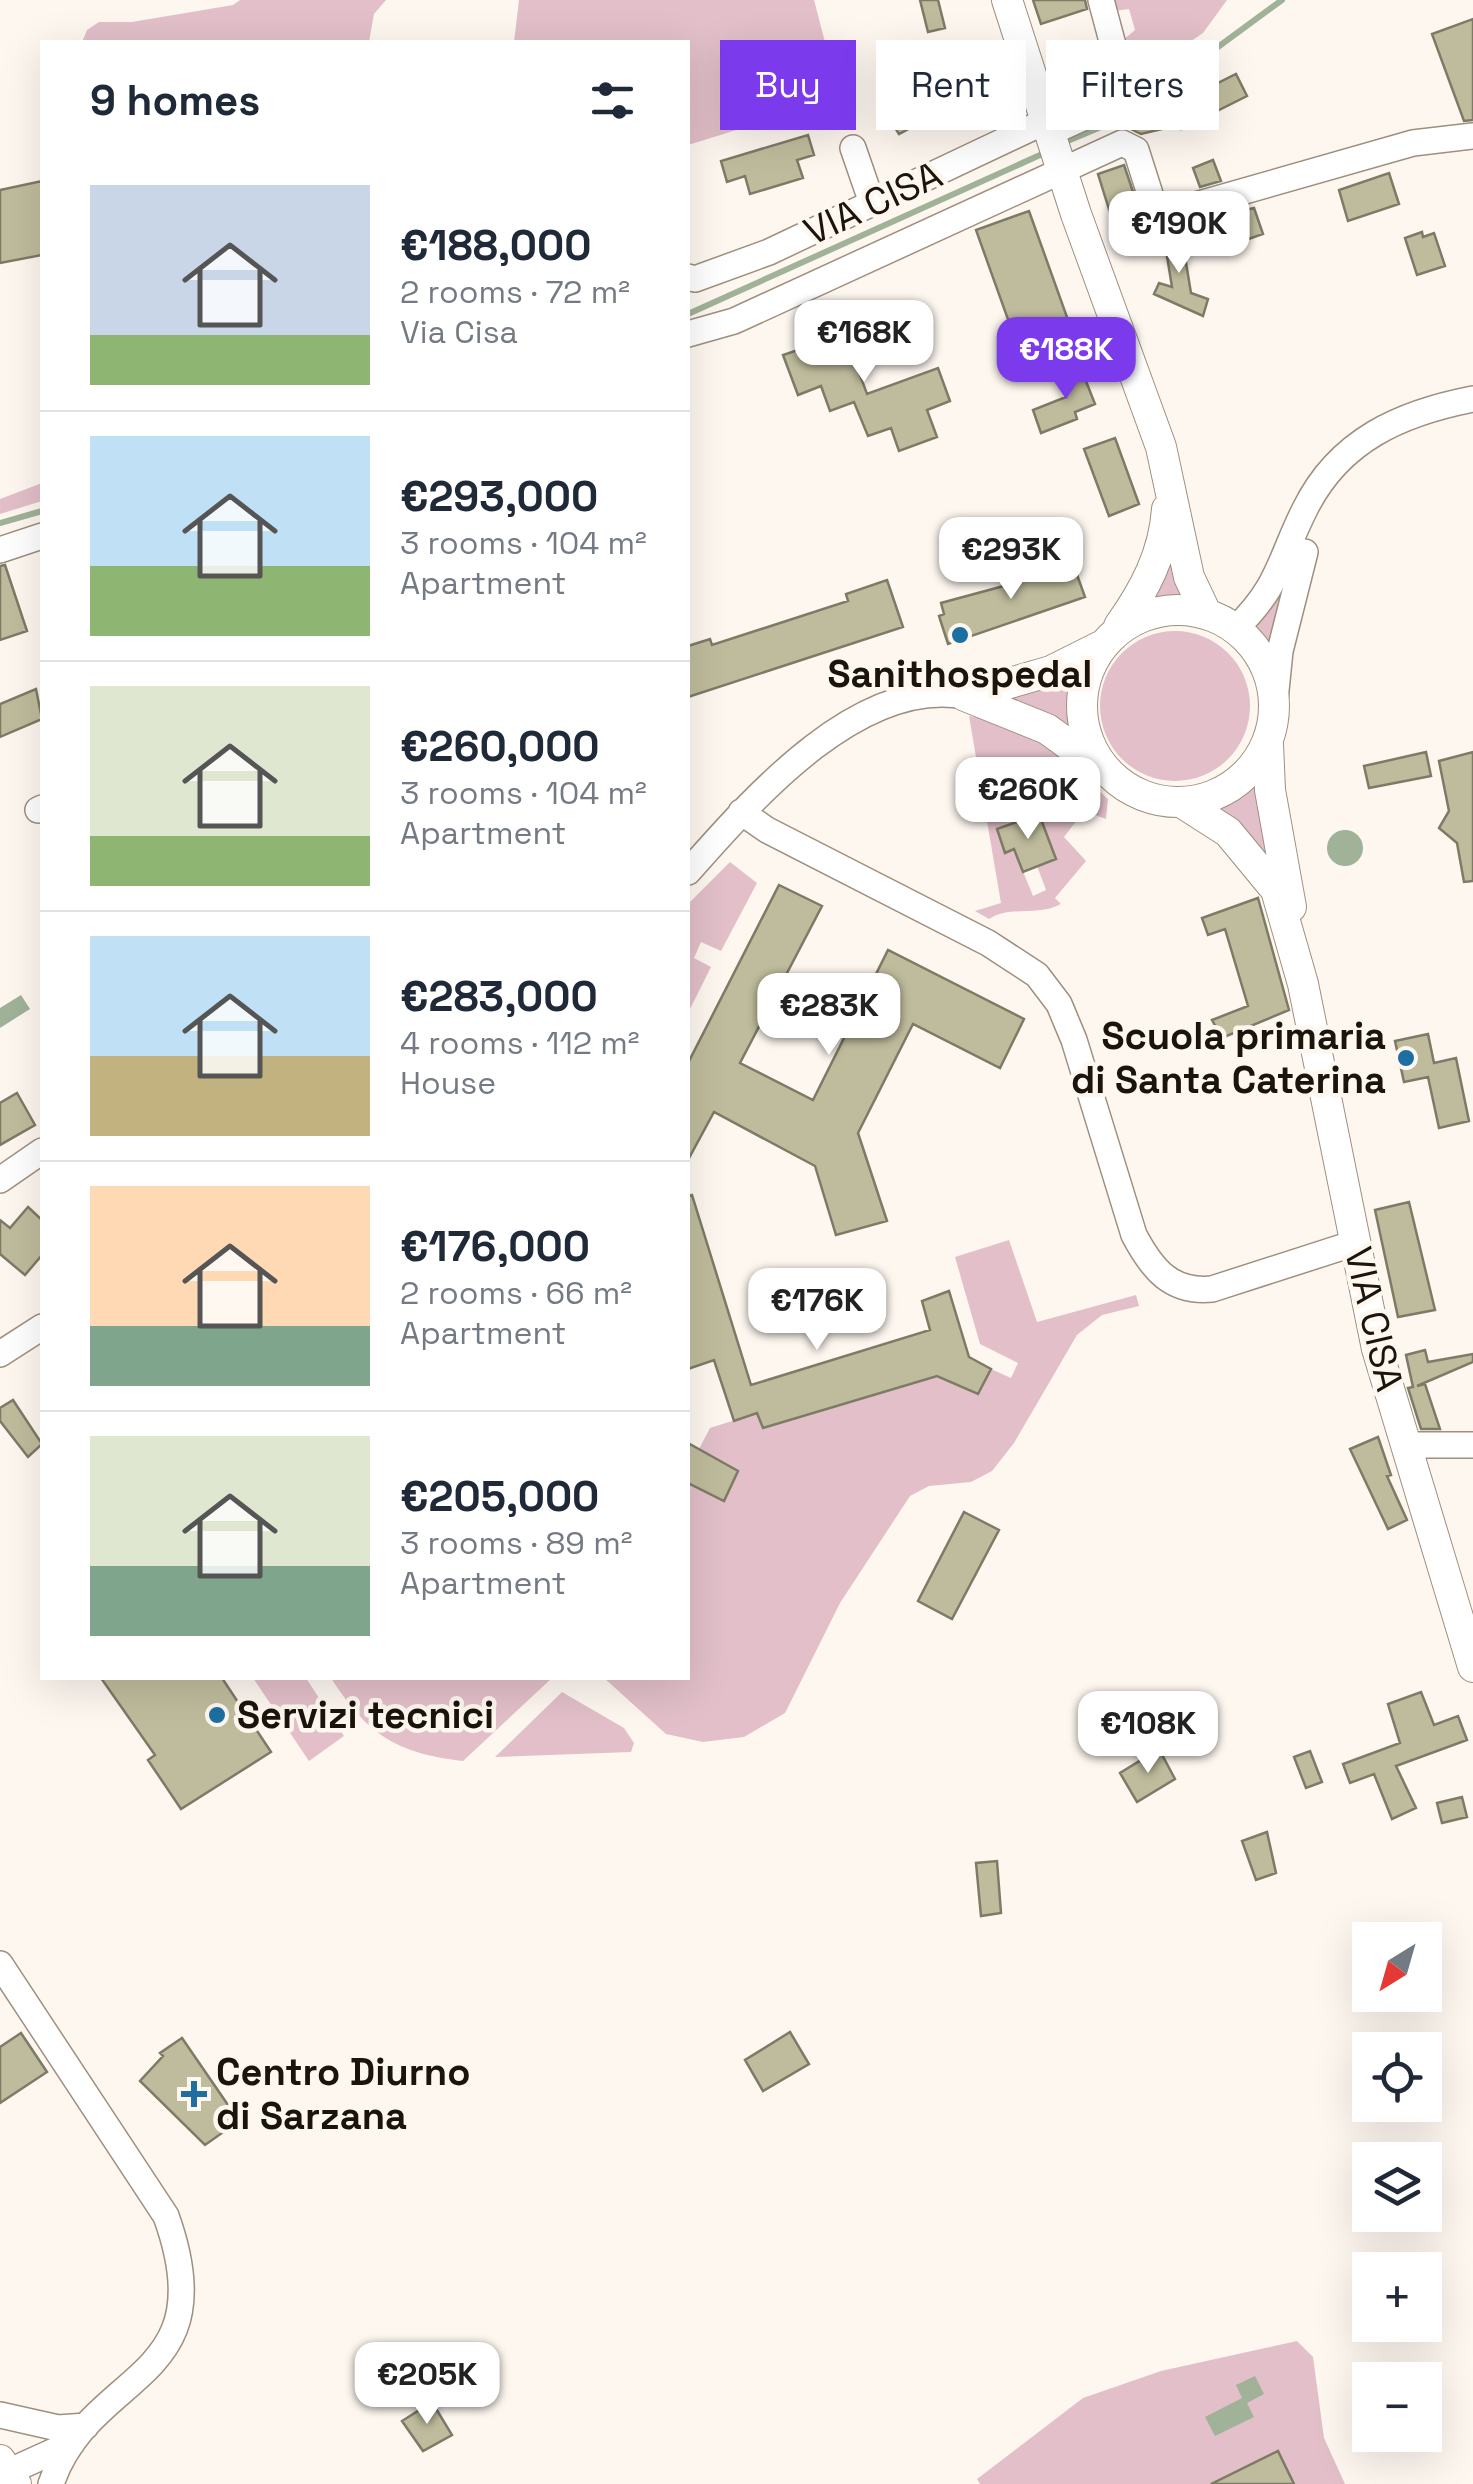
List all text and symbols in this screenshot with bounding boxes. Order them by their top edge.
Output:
chip: Buy [720,40,856,130]
chip: Rent [876,40,1026,130]
chip: Filters [1046,40,1219,130]
icon: filters [585,73,640,128]
text: 9 homes [90,74,260,127]
street label: VIA CISA [796,150,950,256]
pin: €190K [1109,191,1249,276]
text: €190K [1131,203,1227,243]
text: €188,000 [400,219,591,272]
icon: home [170,225,290,345]
text: 2 rooms · 72 m² [400,272,630,312]
pin: €168K [794,300,934,385]
text: Via Cisa [400,312,518,352]
text: €168K [816,312,912,352]
pin: €188K [996,317,1136,402]
text: €188K [1019,329,1113,369]
text: €293,000 [400,470,598,523]
icon: home [170,476,290,596]
pin: €293K [941,517,1081,602]
text: 3 rooms · 104 m² [400,523,647,563]
text: €293K [961,529,1061,569]
text: Apartment [400,563,566,603]
marker: Sanithospedal [949,624,971,646]
place label: Sanithospedal [828,650,1092,698]
text: €260,000 [400,720,600,773]
icon: home [170,726,290,846]
pin: €260K [958,757,1098,842]
text: €260K [977,769,1079,809]
text: 3 rooms · 104 m² [400,773,647,813]
text: Apartment [400,813,566,853]
text: €283,000 [400,970,598,1023]
pin: €283K [759,973,899,1058]
icon: home [170,976,290,1096]
text: €283K [779,985,879,1025]
place label: Scuola primaria di Santa Caterina [1071,1012,1386,1104]
text: 4 rooms · 112 m² [400,1023,640,1063]
marker: Scuola primaria di Santa Caterina [1395,1047,1417,1069]
text: House [400,1063,496,1103]
text: €176,000 [400,1220,590,1273]
icon: home [170,1226,290,1346]
street label: VIA CISA [1334,1242,1414,1396]
pin: €176K [747,1268,887,1353]
text: 2 rooms · 66 m² [400,1273,632,1313]
text: €176K [770,1280,864,1320]
text: Apartment [400,1313,566,1353]
text: €205,000 [400,1470,599,1523]
icon: home [170,1476,290,1596]
text: 3 rooms · 89 m² [400,1523,632,1563]
text: Apartment [400,1563,566,1603]
place label: Servizi tecnici [237,1691,494,1739]
pin: €108K [1078,1691,1218,1776]
text: €108K [1100,1703,1196,1743]
marker: Servizi tecnici [206,1704,228,1726]
north arrow [1352,1922,1442,2012]
map controls [1352,1922,1442,2452]
button: locate [1352,2032,1442,2122]
place label: Centro Diurno di Sarzana [216,2048,470,2140]
marker: Centro Diurno di Sarzana [181,2081,207,2107]
button: layers [1352,2142,1442,2232]
button: + [1352,2252,1442,2342]
pin: €205K [357,2342,497,2427]
text: €205K [377,2354,477,2394]
button: − [1352,2362,1442,2452]

